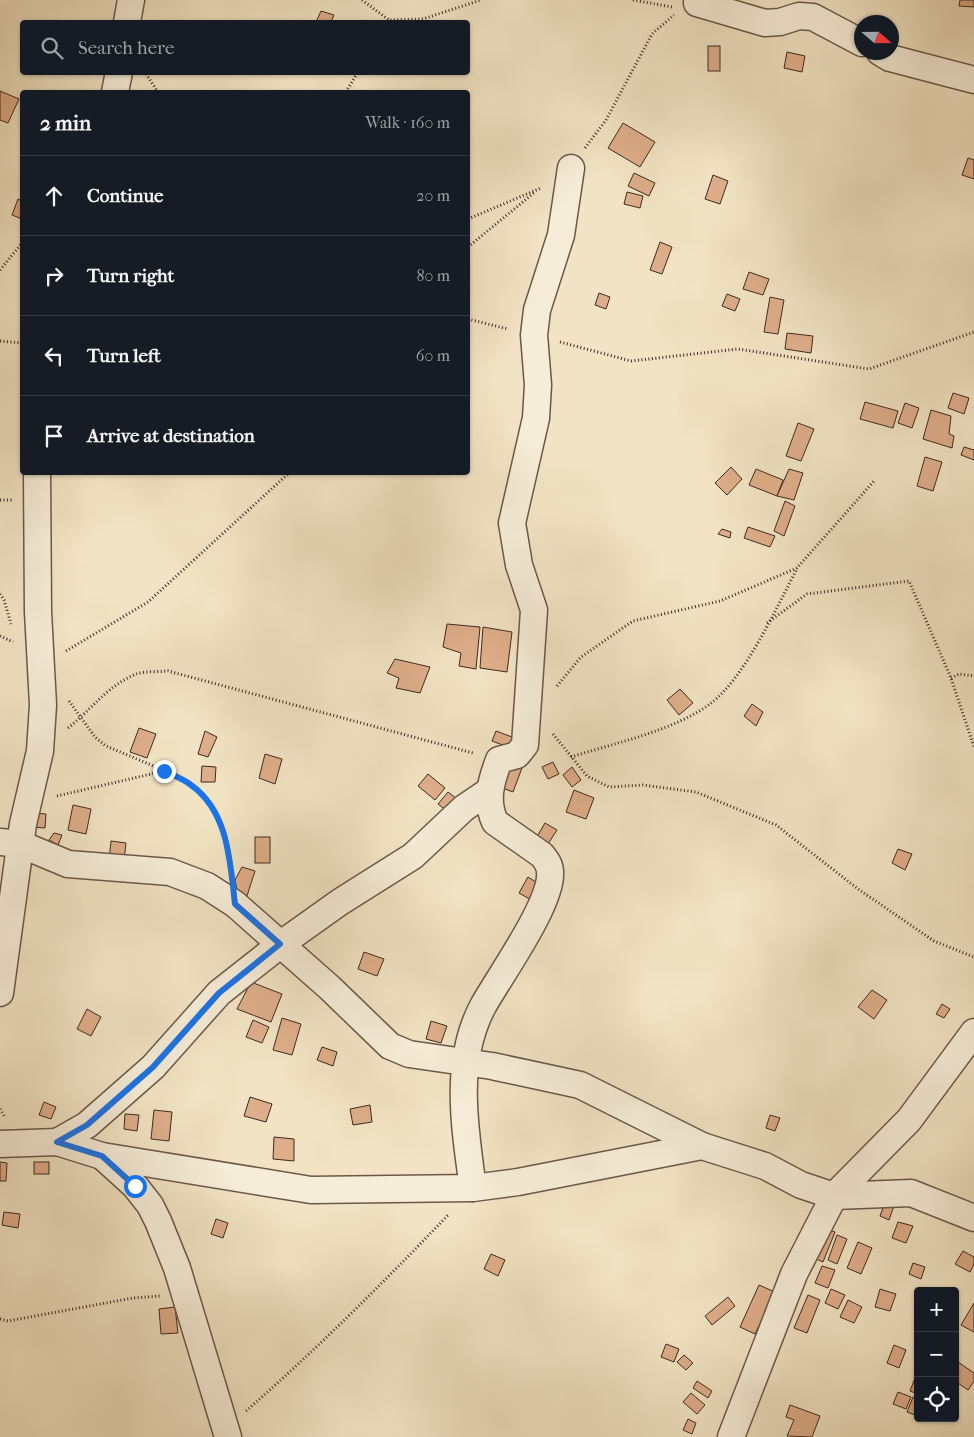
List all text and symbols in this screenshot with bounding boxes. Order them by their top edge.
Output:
north arrow [854,15,899,60]
search box [20,20,470,75]
icon: search [38,34,66,62]
text: Search here [78,37,174,59]
text: 2 min [40,111,91,135]
text: Walk · 160 m [365,113,450,132]
icon: ahead [40,182,68,210]
text: Continue [87,185,163,207]
text: 20 m [416,186,450,205]
icon: right [40,262,68,290]
text: Turn right [87,265,174,287]
text: 80 m [416,266,450,285]
icon: left [40,342,68,370]
text: Turn left [87,345,161,367]
text: 60 m [416,346,450,365]
icon: arrive [40,422,68,450]
text: Arrive at destination [87,425,255,447]
route end [153,760,176,783]
route start [124,1175,147,1198]
map controls [914,1287,959,1422]
button: + [914,1287,959,1332]
button: − [914,1332,959,1377]
button: locate [914,1377,959,1422]

